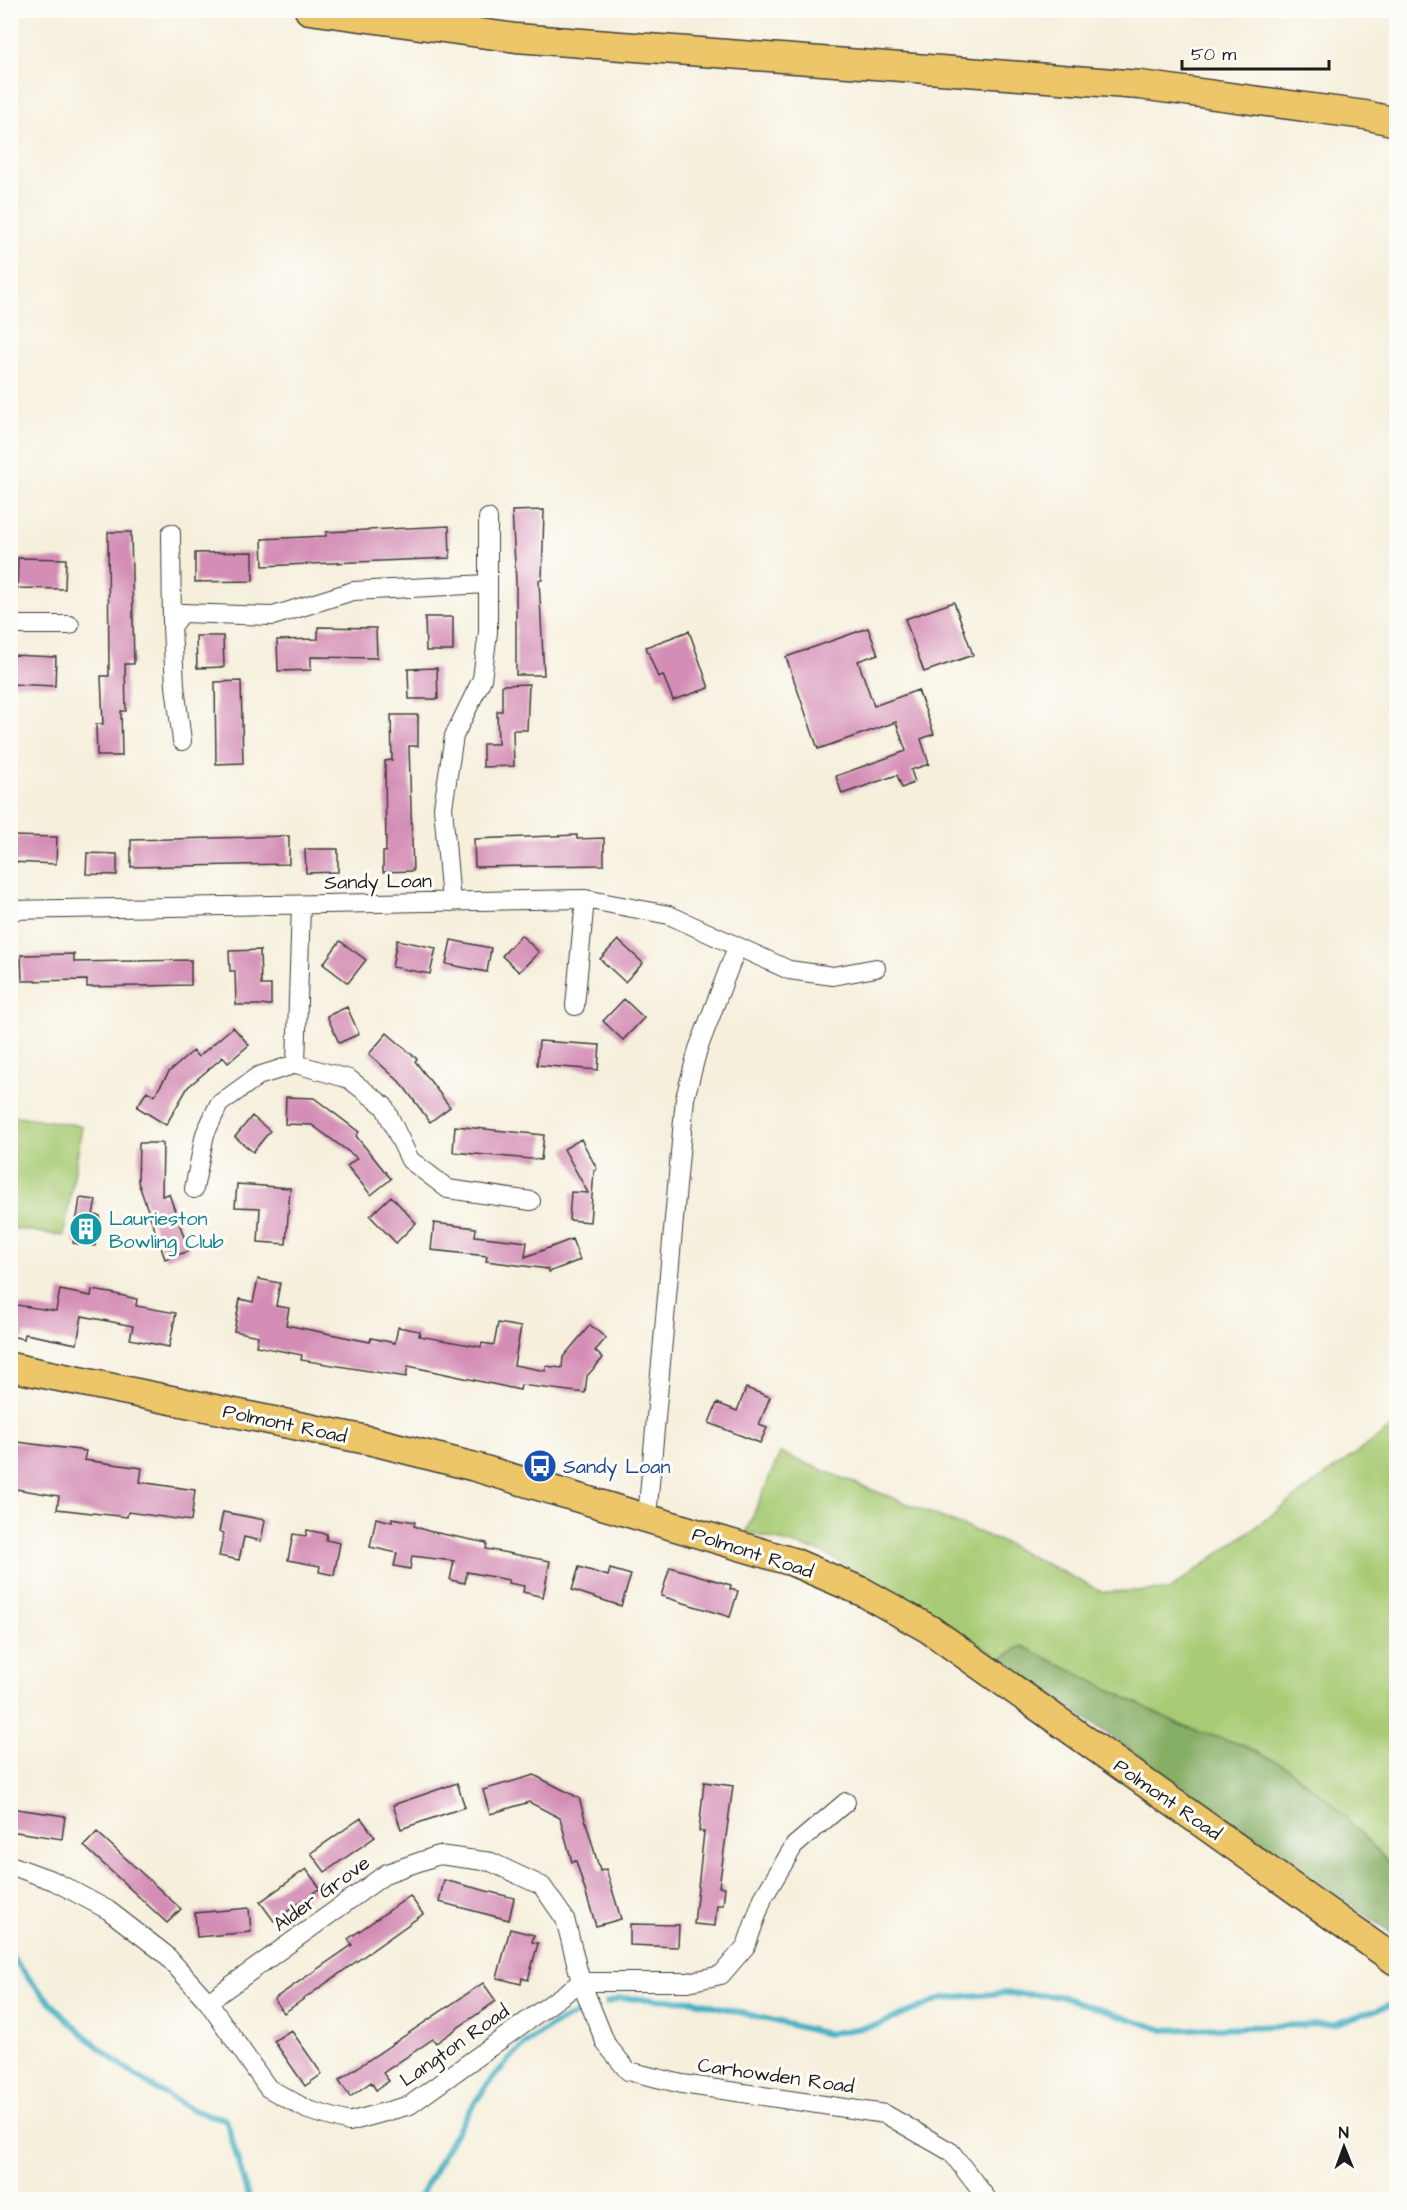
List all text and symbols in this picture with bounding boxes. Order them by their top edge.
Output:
scale bar [1182,33,1329,71]
text: 50 m [1191,42,1236,67]
street label: Sandy Loan [324,867,432,898]
place label: Laurieston Bowling Club [109,1205,224,1257]
building icon: Laurieston Bowling Club [68,1211,104,1247]
street label: Polmont Road [220,1397,349,1451]
bus stop icon: Sandy Loan [522,1448,558,1484]
place label: Sandy Loan [563,1453,671,1482]
street label: Polmont Road [688,1520,817,1586]
street label: Polmont Road [1108,1752,1227,1847]
street label: Alder Grove [267,1849,376,1938]
street label: Langton Road [394,1998,515,2095]
street label: Carhowden Road [696,2051,856,2101]
north arrow [1314,2117,1374,2177]
text: N [1339,2122,1349,2144]

